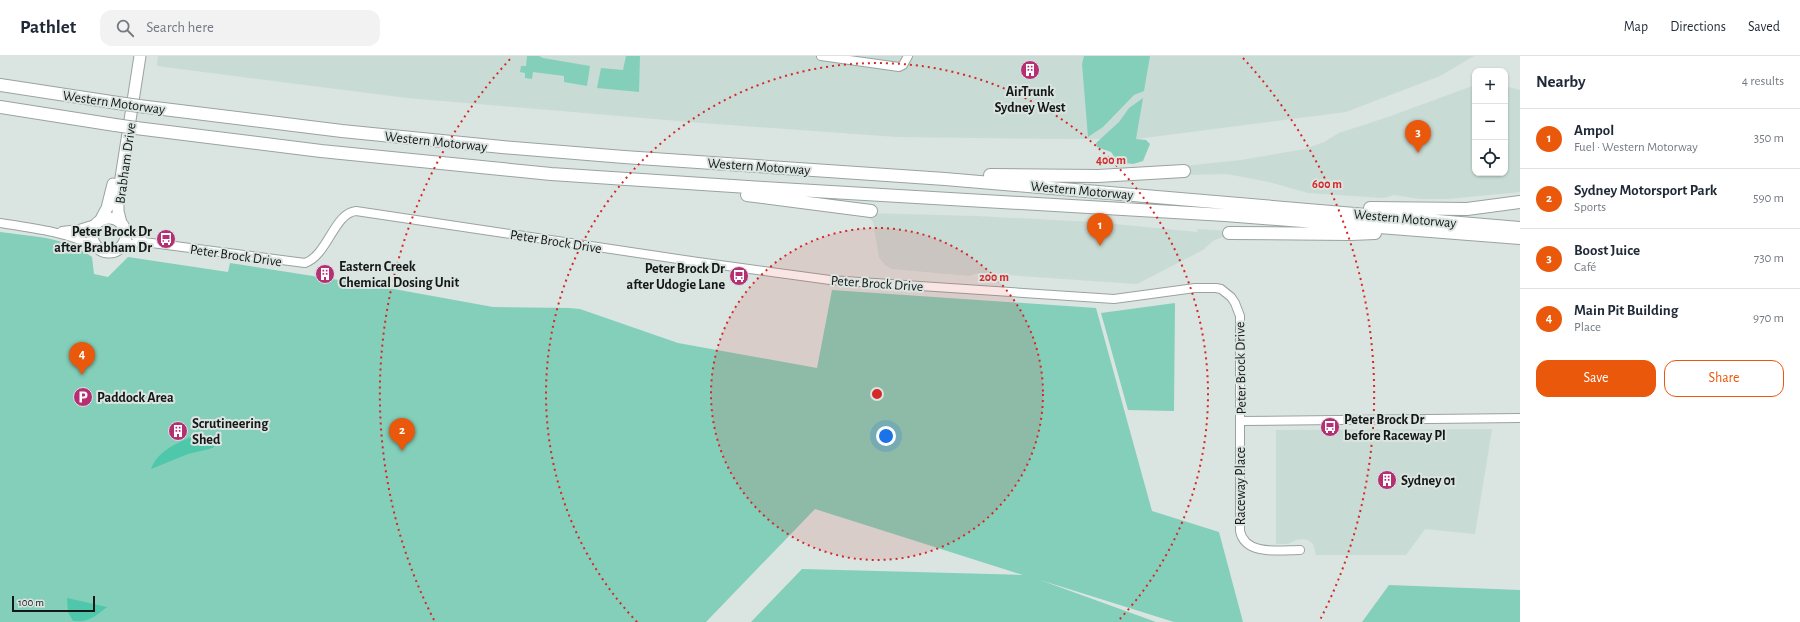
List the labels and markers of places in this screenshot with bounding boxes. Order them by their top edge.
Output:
building icon: AirTrunk Sydney West [1019,59,1041,81]
place label: AirTrunk Sydney West [994,85,1066,115]
pin: 3 [1405,120,1431,153]
pin: 1 [1087,213,1113,246]
place label: Peter Brock Dr after Brabham Dr [54,225,152,255]
bus stop icon: Peter Brock Dr after Brabham Dr [155,228,177,250]
place label: Eastern Creek Chemical Dosing Unit [339,260,459,290]
place label: Peter Brock Dr after Udogie Lane [627,262,725,292]
building icon: Eastern Creek Chemical Dosing Unit [314,263,336,285]
bus stop icon: Peter Brock Dr after Udogie Lane [728,265,750,287]
pin: 4 [69,342,95,375]
parking icon: Paddock Area [72,386,94,408]
centre of rings [870,387,884,401]
place label: Paddock Area [97,391,174,405]
place label: Peter Brock Dr before Raceway Pl [1344,413,1446,443]
bus stop icon: Peter Brock Dr before Raceway Pl [1319,416,1341,438]
place label: Scrutineering Shed [192,417,269,447]
pin: 2 [389,418,415,451]
building icon: Scrutineering Shed [167,420,189,442]
building icon: Sydney 01 [1376,469,1398,491]
place label: Sydney 01 [1401,474,1456,488]

